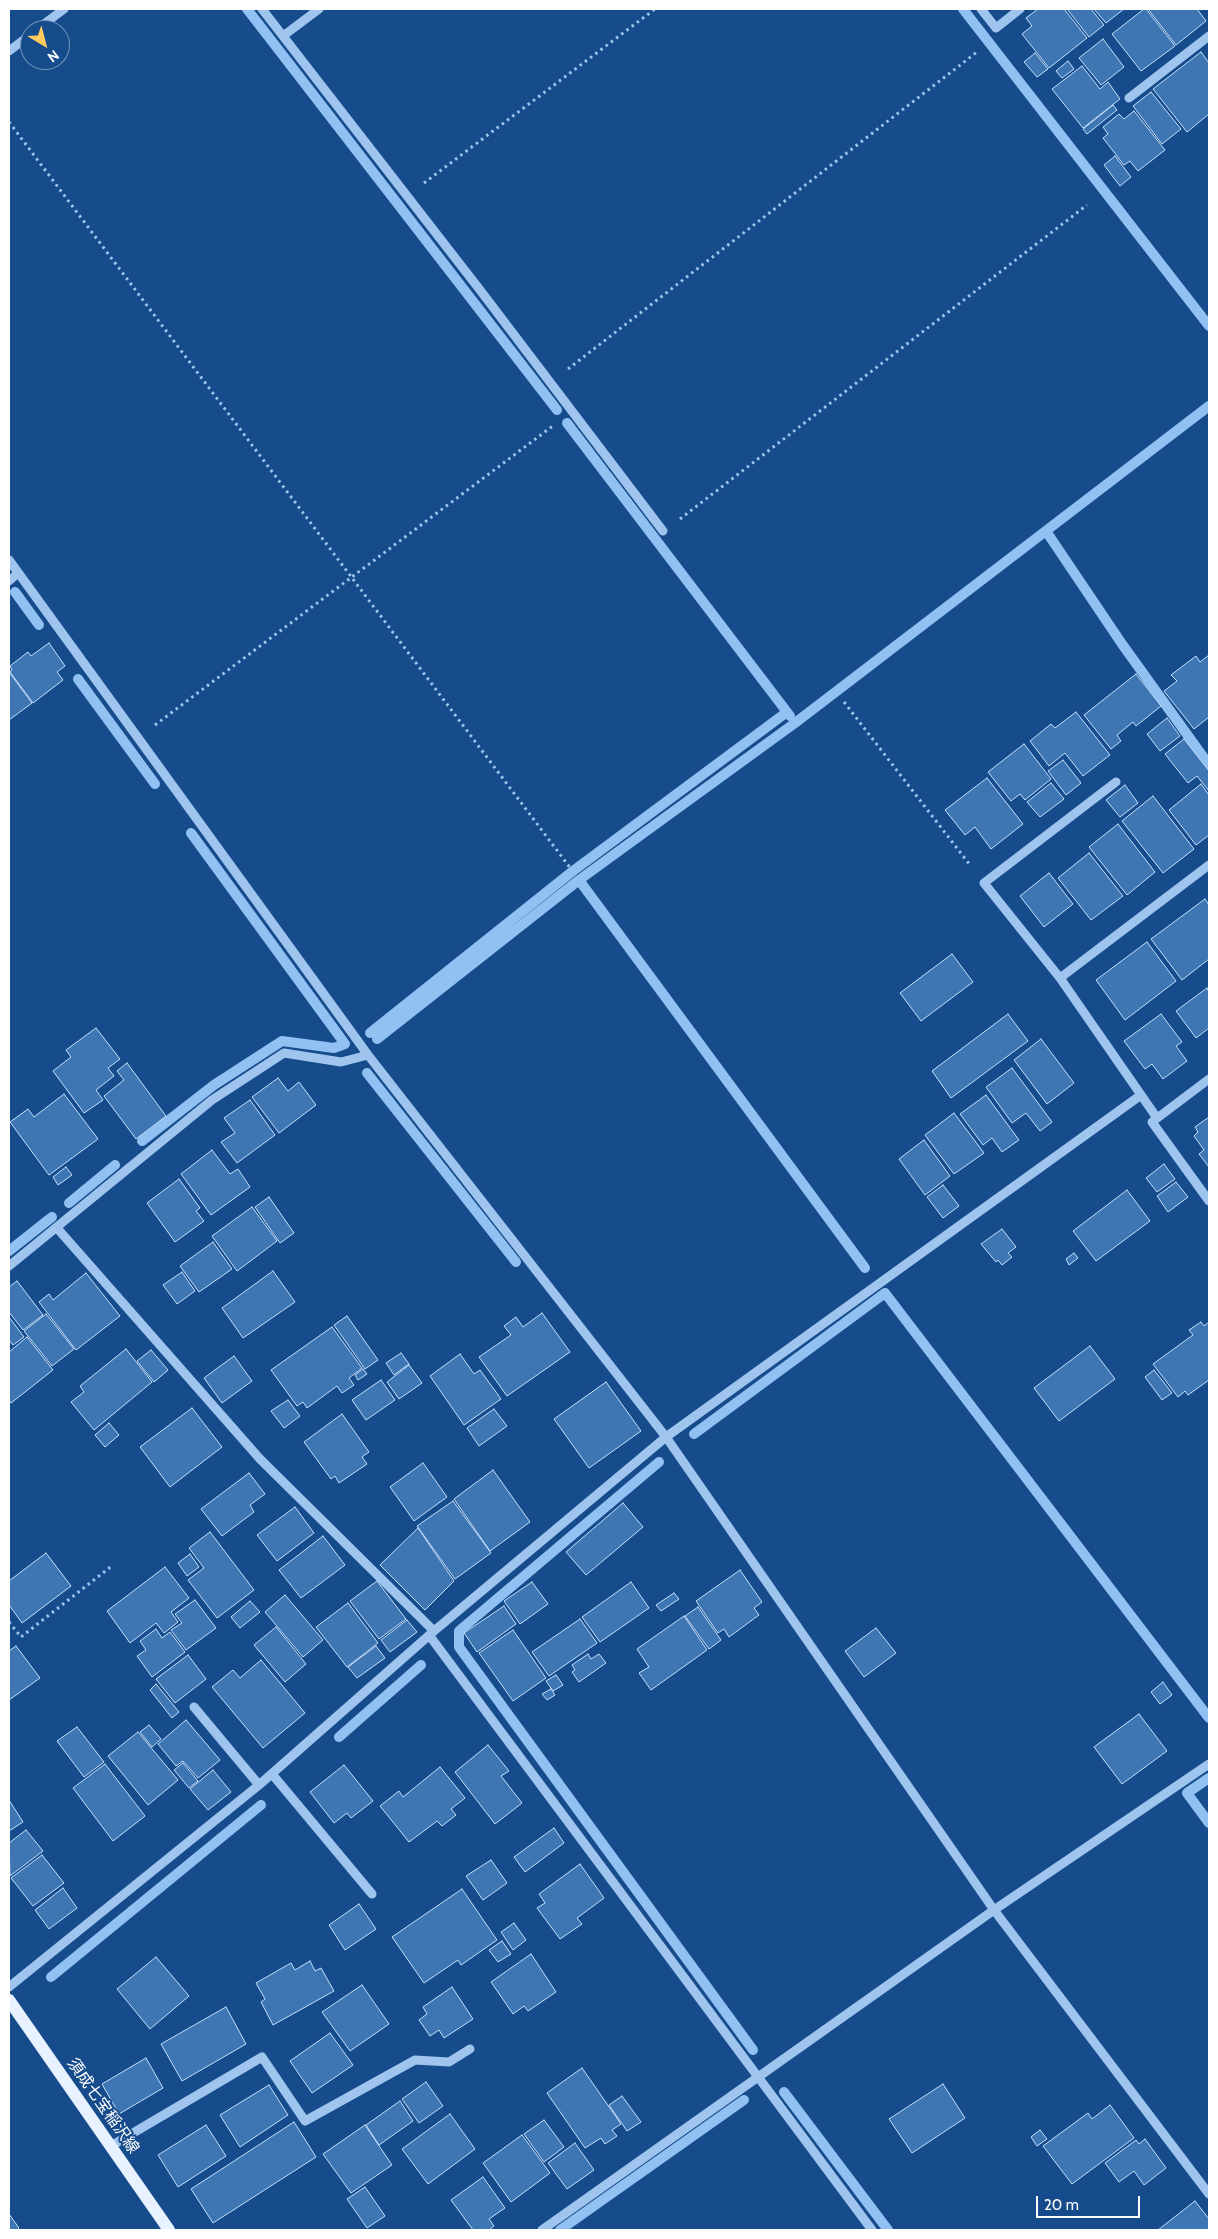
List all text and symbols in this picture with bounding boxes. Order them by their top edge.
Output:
north arrow [20,20,70,70]
text: N [44,46,63,66]
street label: 須成七宝稲沢線 [63,2055,143,2157]
scale bar [1038,2186,1142,2218]
text: 20 m [1044,2196,1079,2214]

